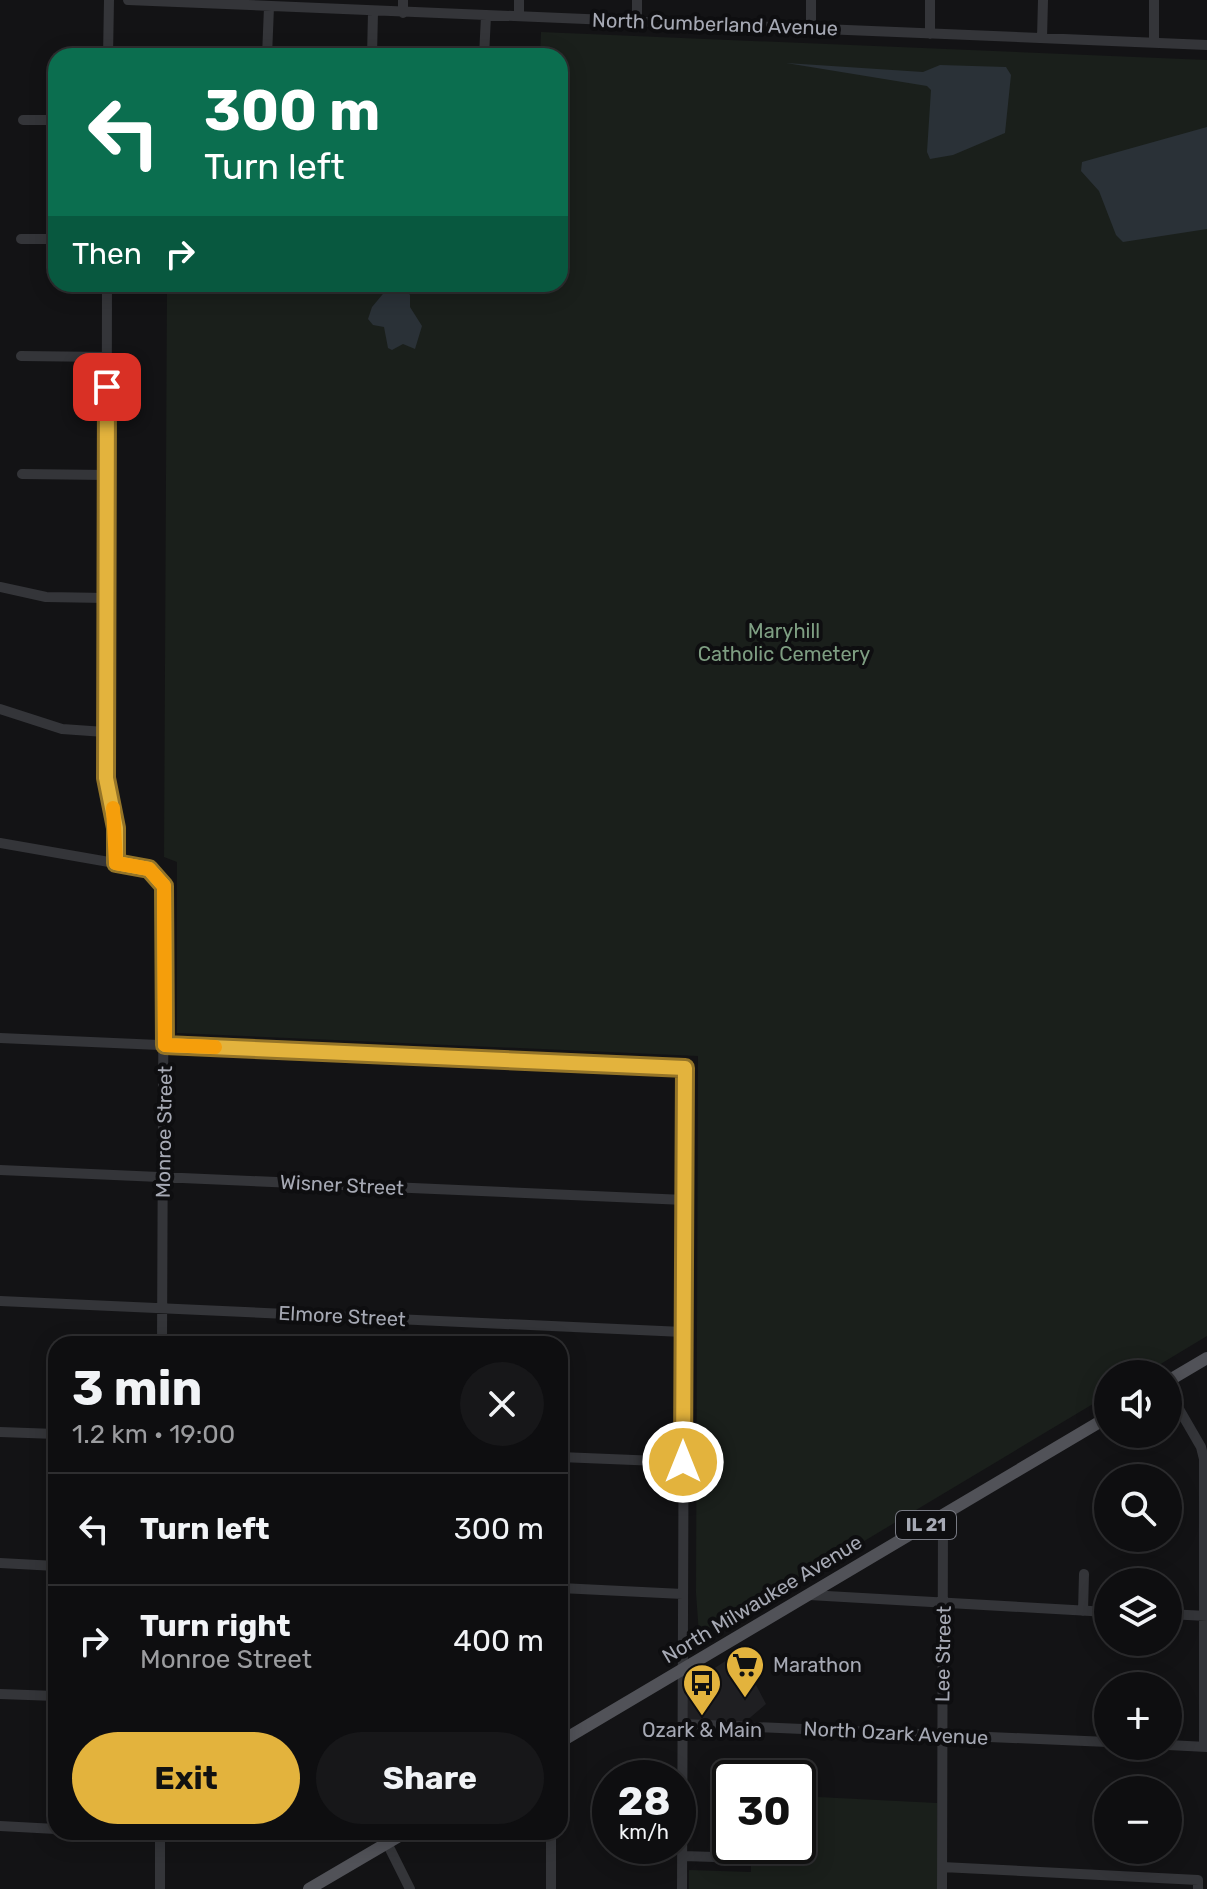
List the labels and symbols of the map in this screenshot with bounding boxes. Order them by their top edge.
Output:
street label: North Cumberland Avenue [592,8,838,40]
pin [73,353,141,421]
park label: Maryhill Catholic Cemetery [698,619,870,666]
street label: Monroe Street [151,1065,177,1198]
street label: Wisner Street [279,1170,405,1200]
street label: Elmore Street [278,1301,406,1331]
position arrow [641,1420,725,1504]
road number: IL 21 [896,1511,956,1539]
street label: North Milwaukee Avenue [658,1530,866,1668]
street label: Lee Street [930,1606,956,1702]
supermarket icon: Marathon [724,1644,766,1699]
place label: Marathon [773,1653,862,1677]
bus stop icon: Ozark & Main [681,1662,723,1717]
street label: North Ozark Avenue [803,1716,989,1750]
place label: Ozark & Main [642,1718,762,1742]
speed limit sign: 30 [712,1760,816,1864]

